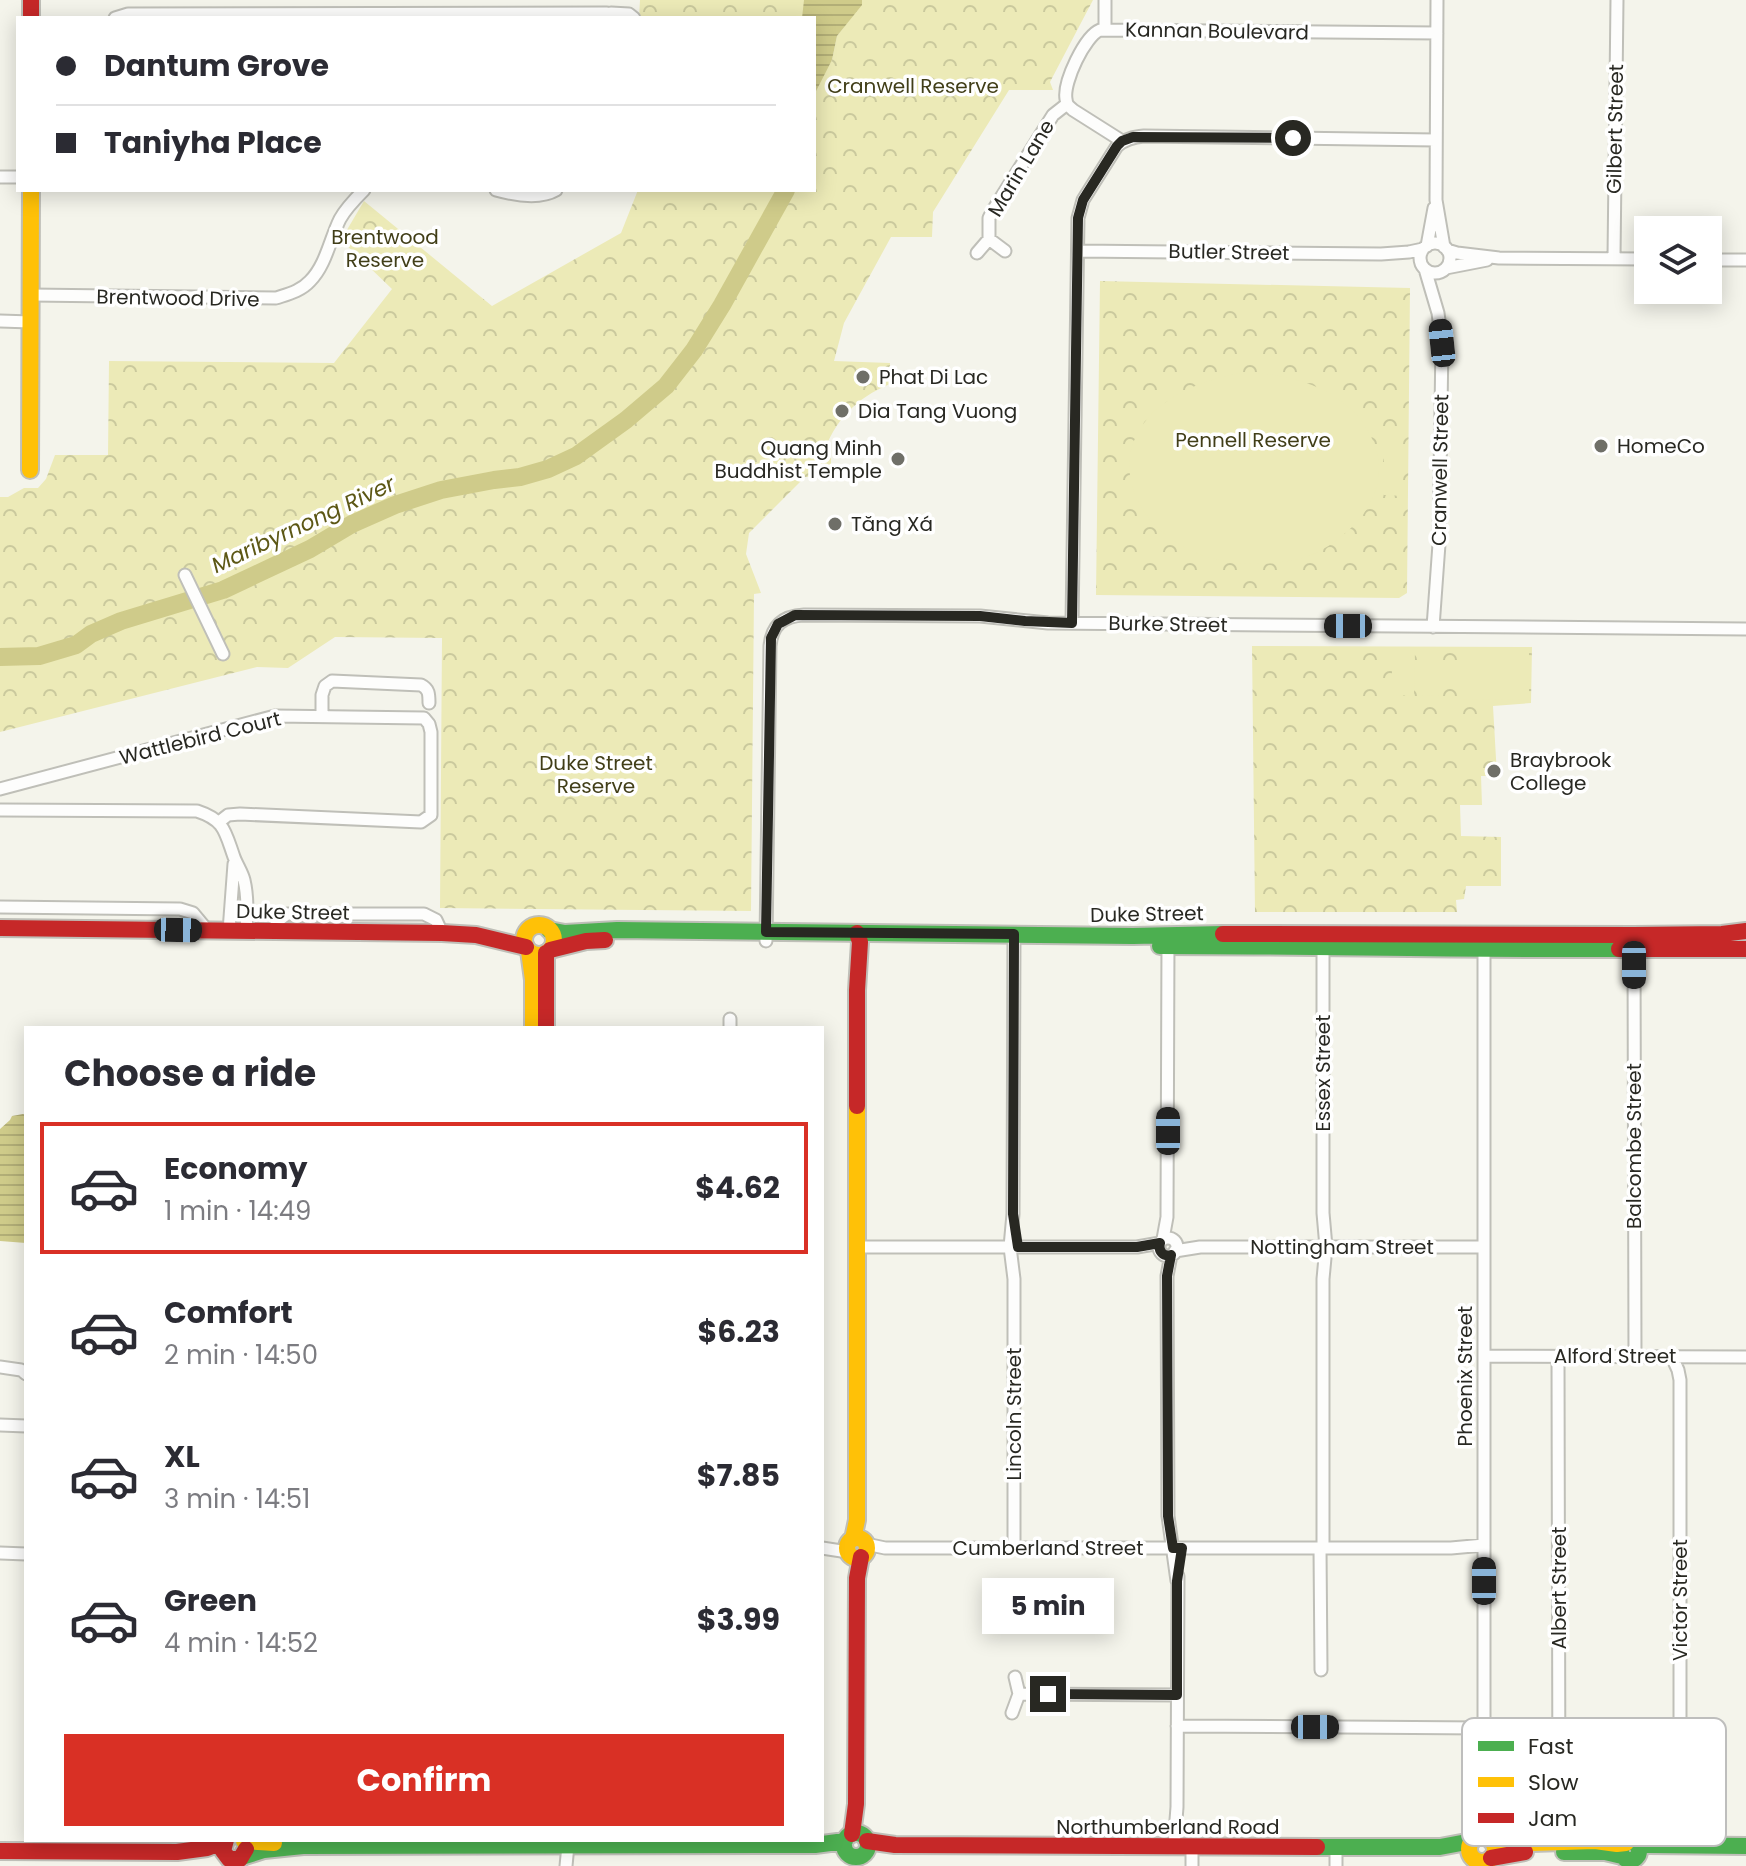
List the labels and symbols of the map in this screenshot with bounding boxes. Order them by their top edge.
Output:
street label: Kannan Boulevard [1125,15,1309,47]
street label: Gilbert Street [1600,64,1630,194]
park label: Cranwell Reserve [827,72,999,100]
street label: Marin Lane [981,114,1061,222]
route start [1275,120,1311,156]
park label: Brentwood Reserve [331,223,439,274]
street label: Butler Street [1168,237,1290,267]
street label: Brentwood Drive [96,283,260,313]
car [1428,318,1456,368]
place label: Phat Di Lac [879,363,988,391]
marker: Phat Di Lac [854,368,872,386]
street label: Cranwell Street [1425,394,1455,546]
place label: Dia Tang Vuong [858,397,1017,425]
marker: Dia Tang Vuong [833,402,851,420]
park label: Pennell Reserve [1175,426,1331,454]
place label: HomeCo [1617,432,1705,460]
place label: Quang Minh Buddhist Temple [714,434,882,485]
marker: HomeCo [1592,437,1610,455]
marker: Quang Minh Buddhist Temple [889,450,907,468]
water label: Maribyrnong River [206,468,401,581]
place label: Tăng Xá [851,510,933,538]
marker: Tăng Xá [826,515,844,533]
street label: Burke Street [1108,609,1228,639]
car [1324,614,1372,638]
street label: Wattlebird Court [116,704,284,772]
place label: Braybrook College [1510,746,1612,797]
park label: Duke Street Reserve [539,749,653,800]
marker: Braybrook College [1485,762,1503,780]
street label: Duke Street [236,897,350,927]
street label: Duke Street [1090,899,1204,929]
car [154,918,202,942]
car [1622,941,1646,989]
street label: Essex Street [1309,1014,1337,1132]
street label: Balcombe Street [1620,1063,1648,1229]
car [1156,1107,1180,1155]
street label: Nottingham Street [1250,1233,1434,1261]
street label: Phoenix Street [1451,1306,1479,1446]
street label: Alford Street [1554,1342,1676,1370]
street label: Lincoln Street [1000,1348,1028,1480]
street label: Albert Street [1545,1527,1573,1649]
street label: Cumberland Street [953,1534,1143,1562]
street label: Victor Street [1666,1539,1694,1661]
car [1472,1557,1496,1605]
callout: 5 min [982,1578,1114,1634]
route end [1030,1676,1066,1712]
car [1291,1715,1339,1739]
legend [1462,1718,1726,1846]
text: Fast [1528,1731,1573,1762]
text: Slow [1528,1767,1578,1798]
text: Jam [1528,1803,1577,1834]
street label: Northumberland Road [1056,1813,1280,1841]

